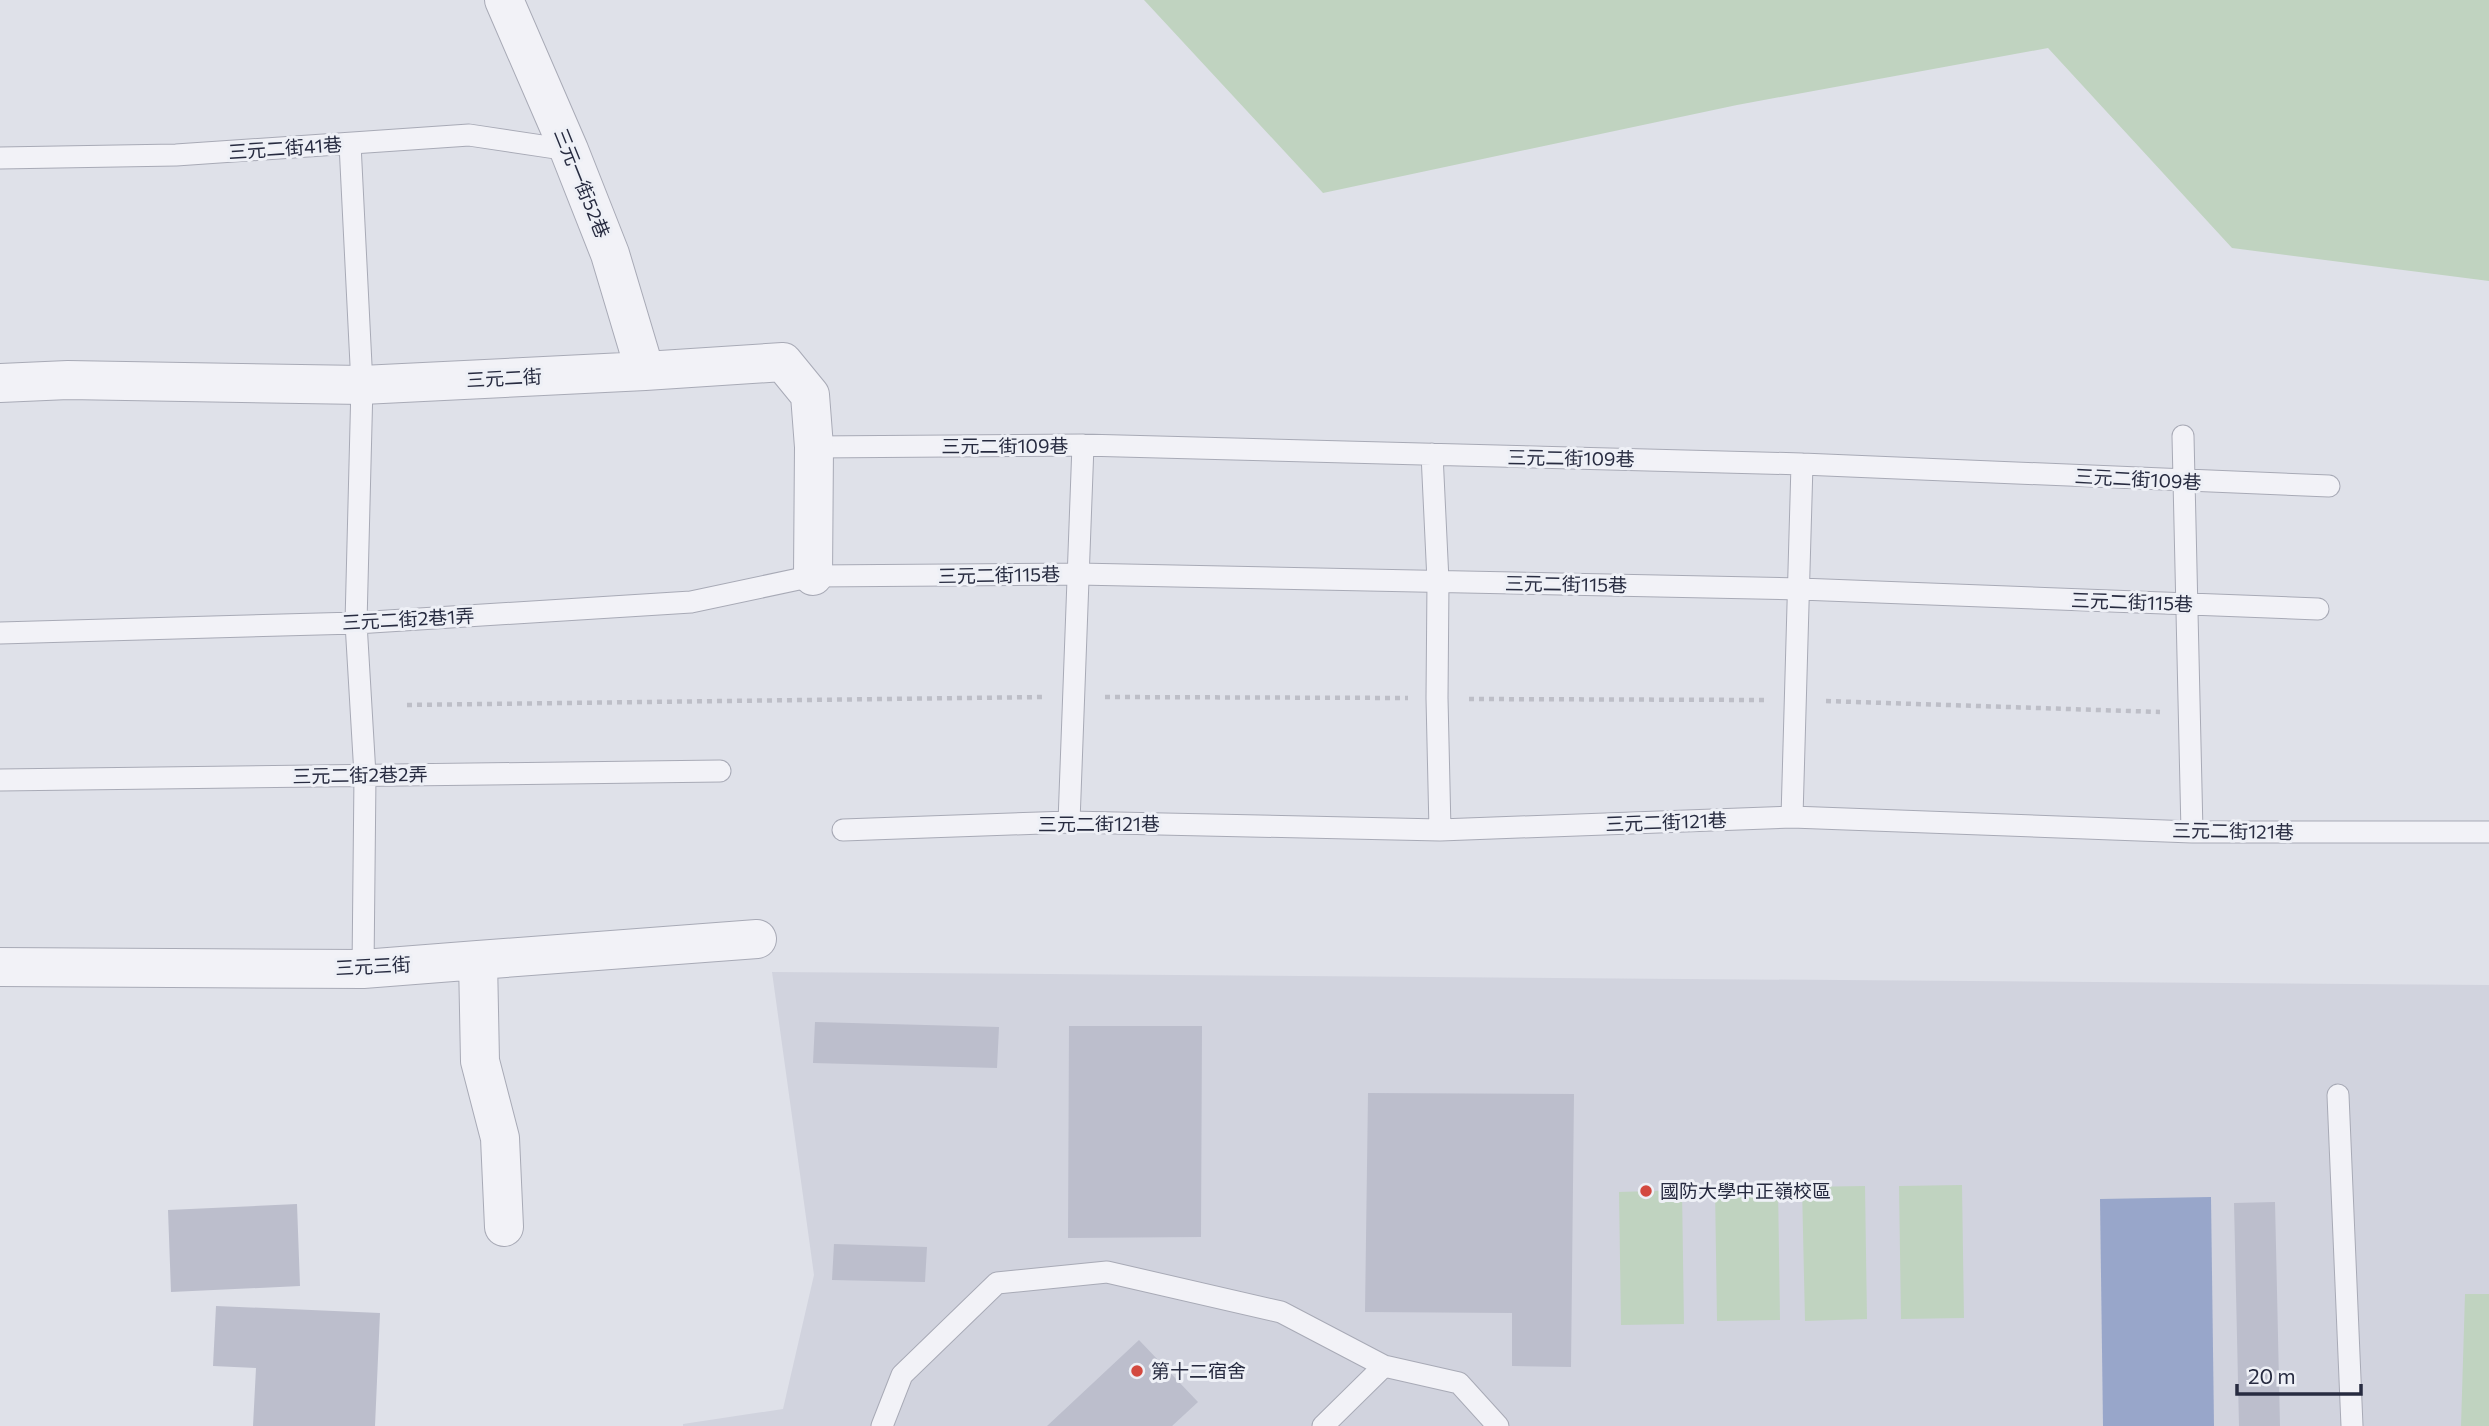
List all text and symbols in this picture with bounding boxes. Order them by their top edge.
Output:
street label: 三元一街52巷 [550,125,615,241]
street label: 三元二街41巷 [227,132,343,163]
street label: 三元二街 [465,364,543,391]
street label: 三元二街109巷 [941,434,1069,457]
street label: 三元二街109巷 [1507,445,1635,470]
street label: 三元二街109巷 [2074,464,2202,493]
street label: 三元二街115巷 [938,562,1060,587]
street label: 三元二街115巷 [1505,571,1627,596]
street label: 三元二街115巷 [2071,588,2193,615]
street label: 三元二街2巷1弄 [341,604,475,633]
street label: 三元二街2巷2弄 [292,762,428,787]
street label: 三元二街121巷 [1605,808,1727,835]
street label: 三元二街121巷 [1038,812,1160,835]
street label: 三元二街121巷 [2172,818,2294,843]
street label: 三元三街 [334,952,412,979]
place label: 國防大學中正嶺校區 [1660,1179,1831,1202]
marker: 國防大學中正嶺校區 [1638,1183,1654,1199]
scale bar [2237,1352,2361,1396]
place label: 第十二宿舍 [1151,1359,1246,1382]
marker: 第十二宿舍 [1129,1363,1145,1379]
text: 20 m [2248,1363,2296,1388]

